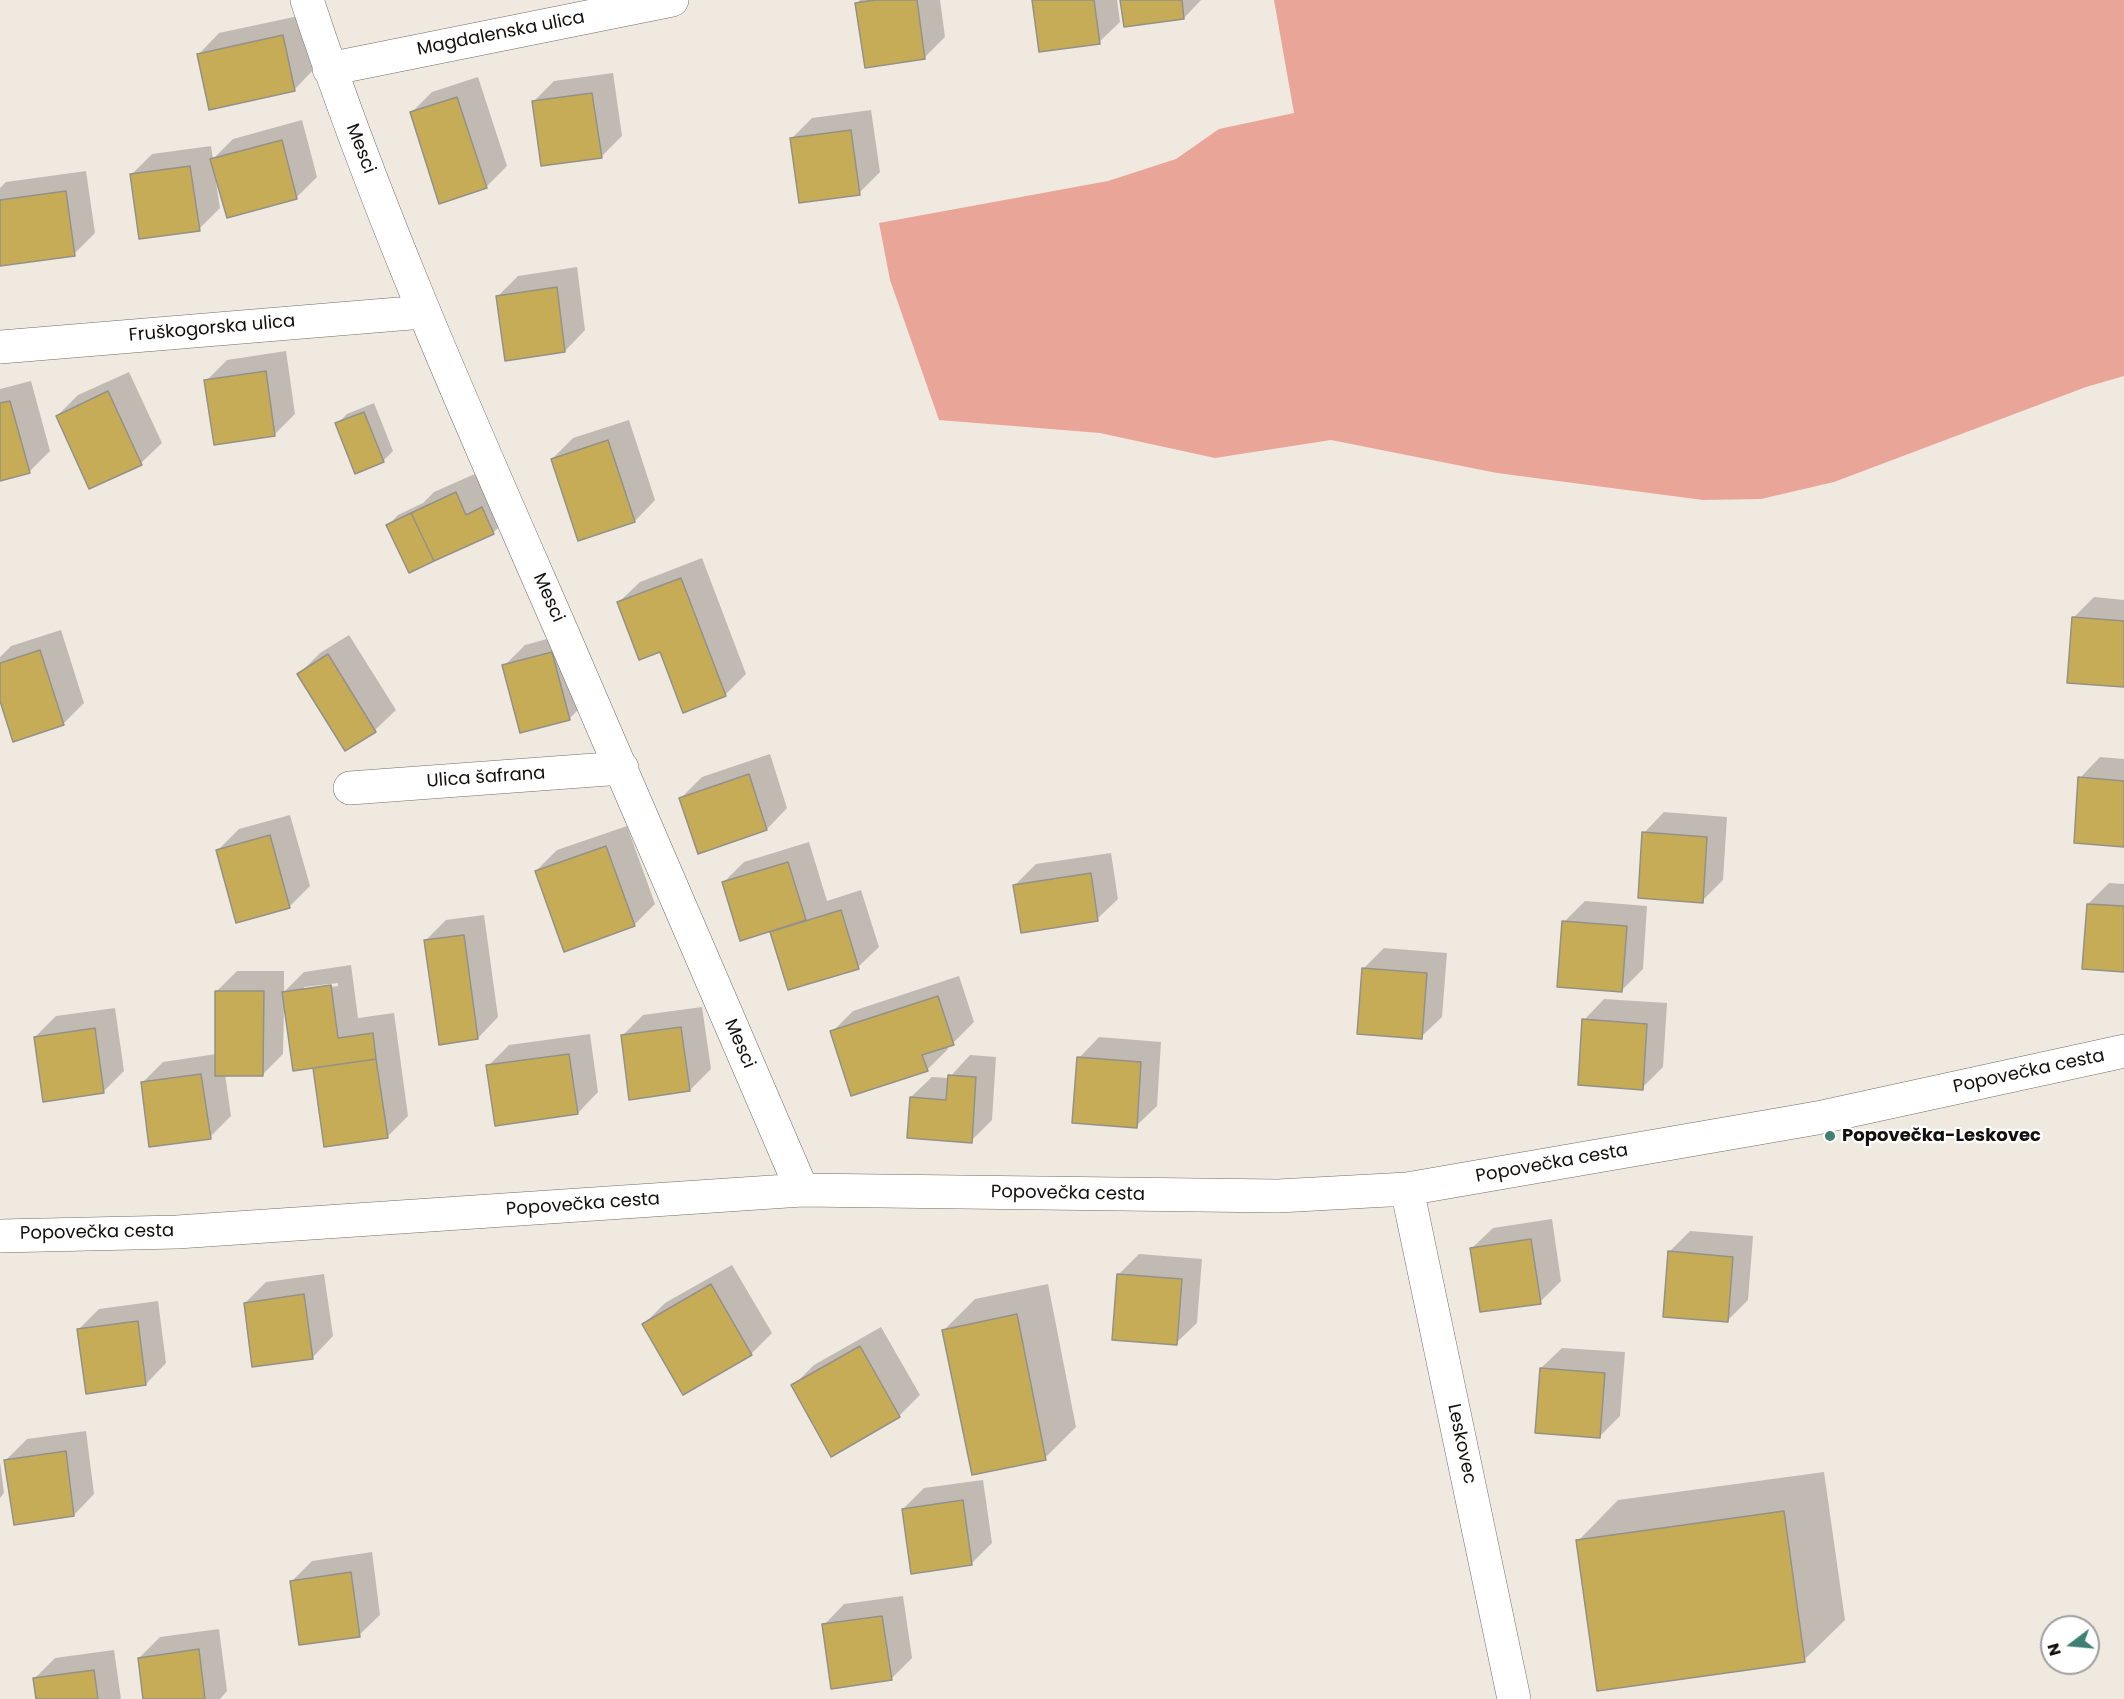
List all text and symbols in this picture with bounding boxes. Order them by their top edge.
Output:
street label: Magdalenska ulica [415,7,587,61]
street label: Mesci [341,121,379,177]
street label: Fruškogorska ulica [128,311,296,347]
street label: Mesci [528,570,568,626]
street label: Ulica šafrana [426,763,546,793]
street label: Mesci [719,1016,759,1072]
street label: Popovečka cesta [1951,1045,2107,1099]
place label: Popovečka-Leskovec [1842,1125,2041,1147]
marker: Popovečka-Leskovec [1823,1129,1837,1143]
street label: Popovečka cesta [1474,1140,1630,1188]
street label: Popovečka cesta [991,1182,1145,1206]
street label: Popovečka cesta [505,1189,661,1221]
street label: Popovečka cesta [20,1221,174,1245]
street label: Leskovec [1442,1402,1480,1486]
north arrow [2040,1615,2100,1675]
text: N [2041,1641,2067,1659]

